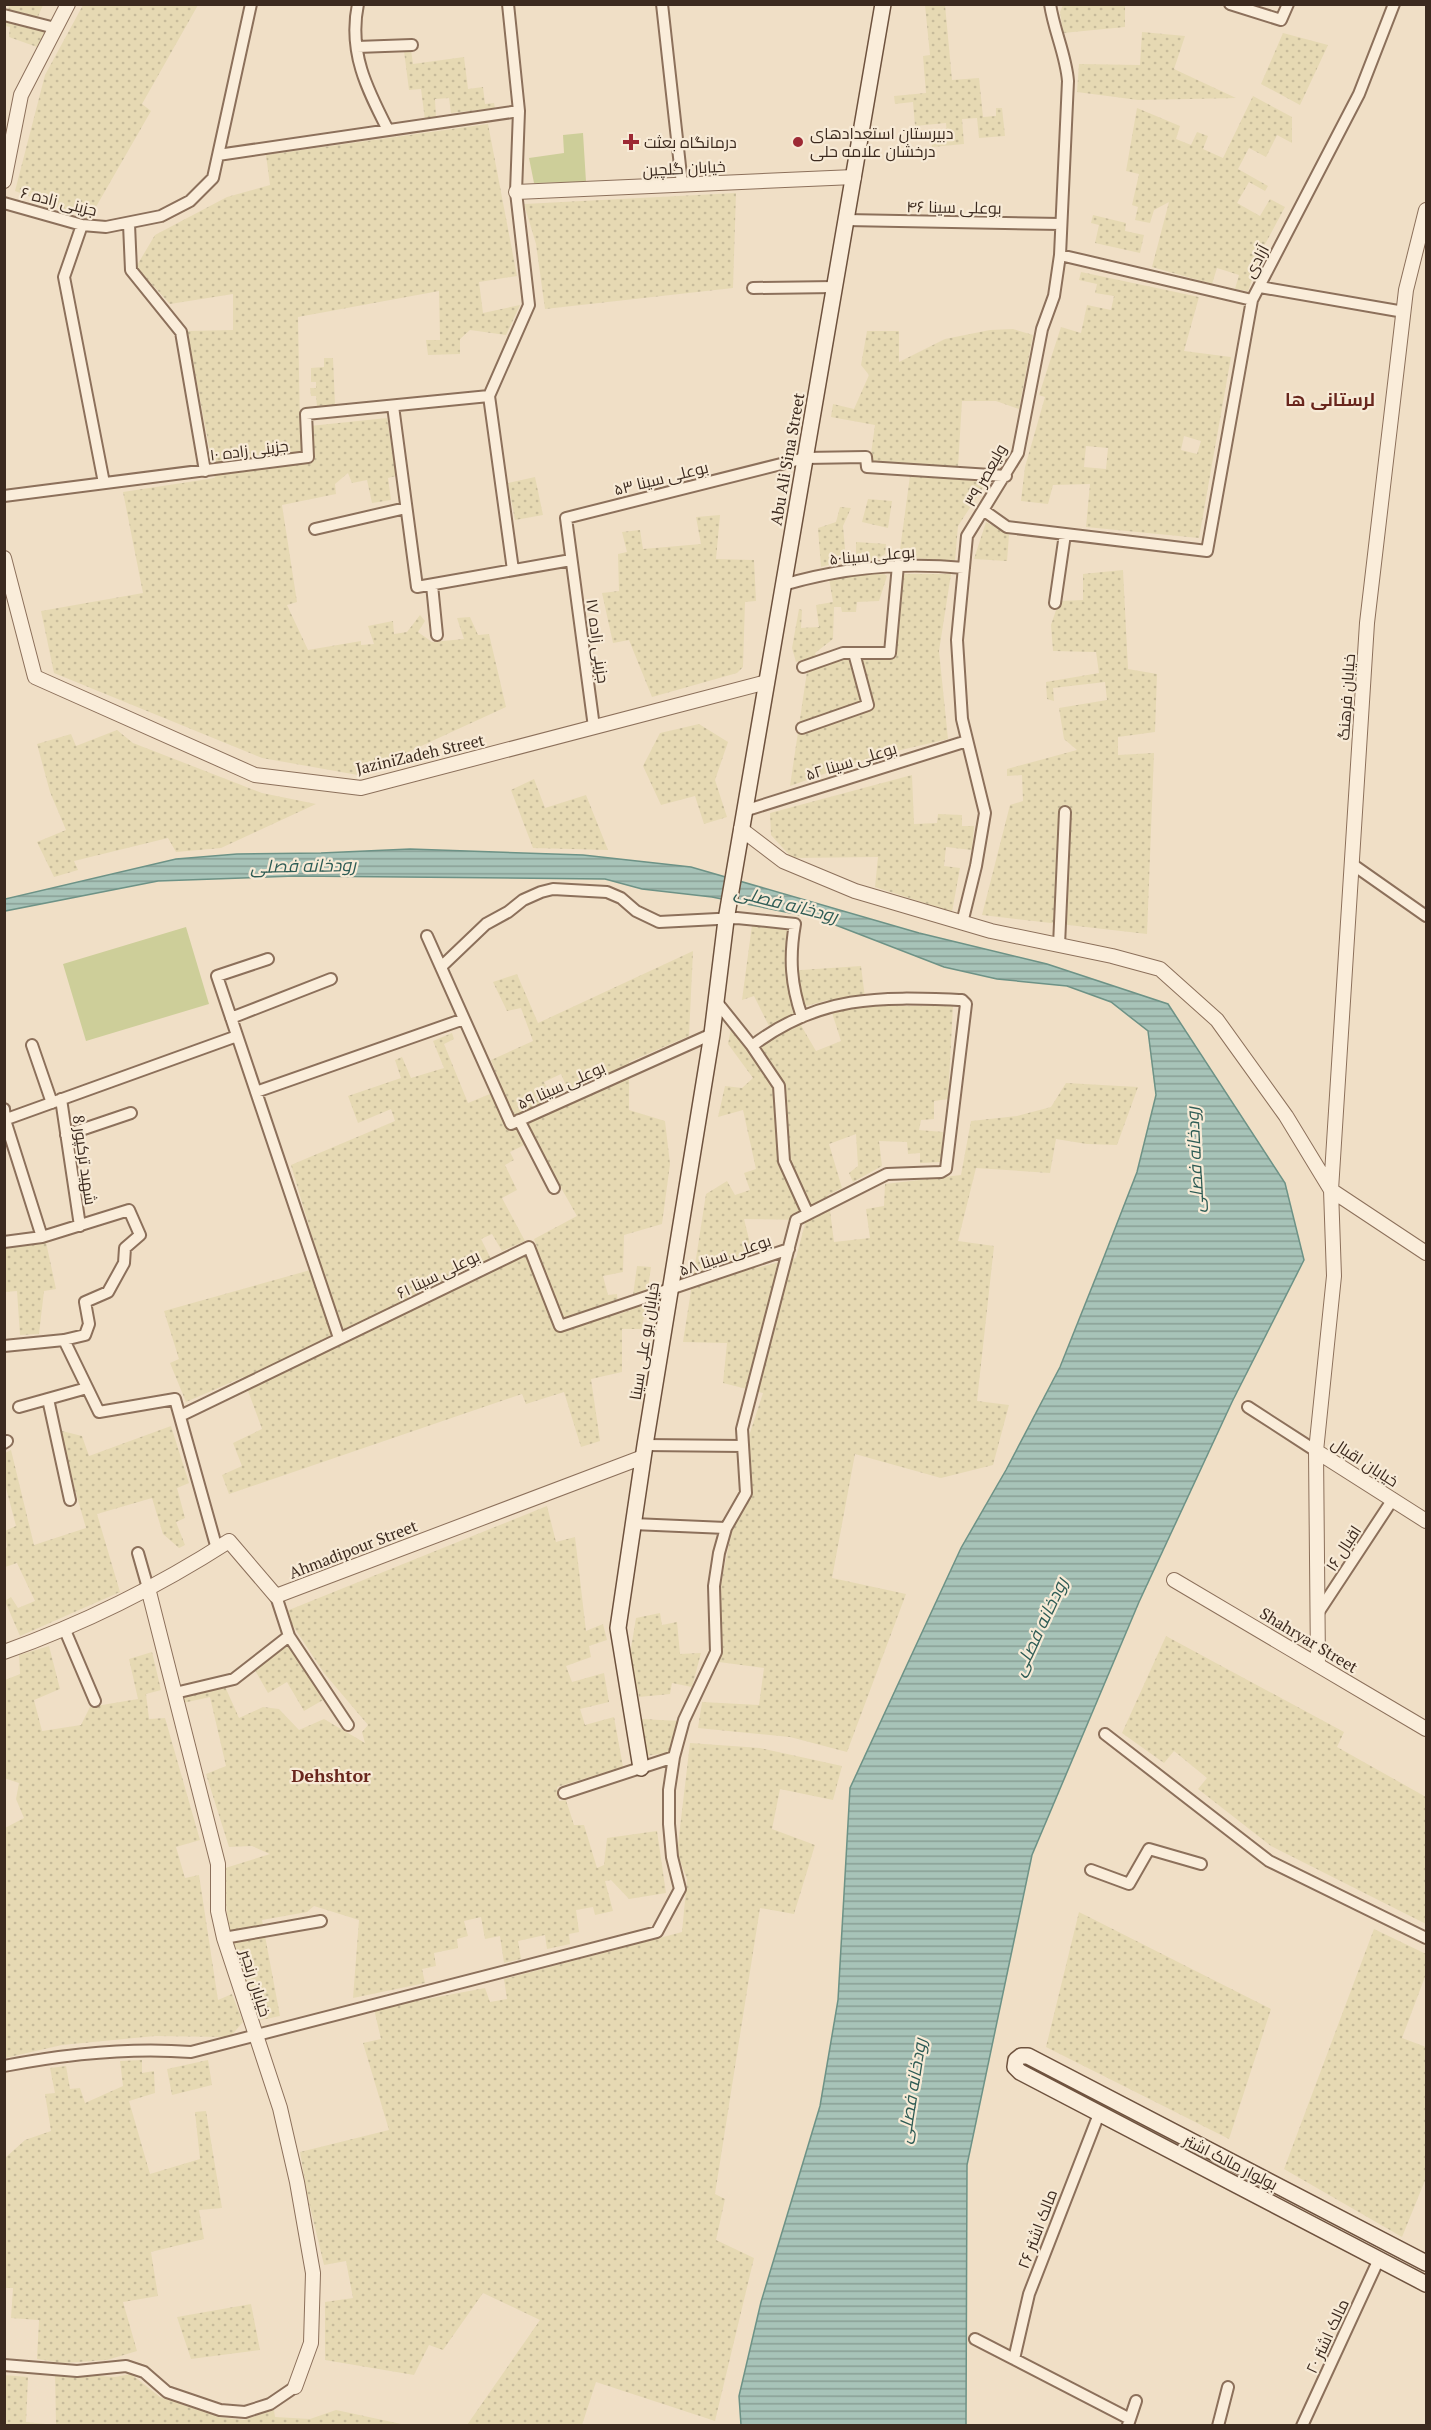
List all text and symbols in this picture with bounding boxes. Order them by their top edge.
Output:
place label: دبیرستان استعدادهای درخشان علامه حلی [810,122,954,162]
place label: درمانگاه بعثت [644,131,737,153]
marker: درمانگاه بعثت [622,133,640,151]
marker: دبیرستان استعدادهای درخشان علامه حلی [791,135,805,149]
street label: خیابان گلچین [642,155,726,182]
street label: جزینی زاده ۶ [19,181,99,221]
street label: بوعلی سینا ۴۶ [906,195,1002,219]
street label: آزادی [1238,240,1274,282]
district label: لرستانی ها [1285,387,1375,411]
street label: Abu Ali Sina Street [764,391,810,527]
street label: جزینی زاده ۱۰ [208,434,290,466]
street label: ولیعصر ۳۹ [959,440,1011,510]
street label: بوعلی سینا ۵۳ [611,456,711,500]
street label: بوعلی سینا۵۰ [828,540,916,570]
street label: جزینی زاده ۱۷ [581,597,615,685]
street label: خیابان فرهنگ [1332,653,1360,741]
street label: JaziniZadeh Street [354,729,486,779]
street label: بوعلی سینا ۵۲ [803,737,899,785]
water label: رودخانه فصلی [250,852,357,878]
water label: رودخانه فصلی [732,879,842,928]
street label: بوعلی سینا ۵۹ [513,1056,609,1114]
water label: رودخانه فصلی [1179,1105,1209,1214]
street label: شهید ترکپور 8 [68,1114,102,1206]
street label: بوعلی سینا ۵۸ [676,1229,774,1281]
street label: بوعلی سینا ۶۱ [393,1244,483,1304]
street label: خیابان بو علی سینا [624,1280,664,1402]
street label: خیابان اقبال [1327,1432,1403,1492]
street label: Ahmadipour Street [286,1514,420,1584]
street label: اقبال ۱۶ [1320,1521,1366,1575]
water label: رودخانه فصلی [1006,1572,1073,1680]
street label: Shahryar Street [1256,1602,1362,1678]
district label: Dehshtor [291,1763,371,1787]
street label: خیابان رنجبر [235,1946,277,2019]
water label: رودخانه فصلی [891,2035,931,2145]
street label: بولوار مالک اشتر [1179,2128,1282,2195]
street label: مالک اشتر ۲۶ [1012,2186,1062,2272]
street label: مالک اشتر ۲۰ [1300,2295,1354,2377]

